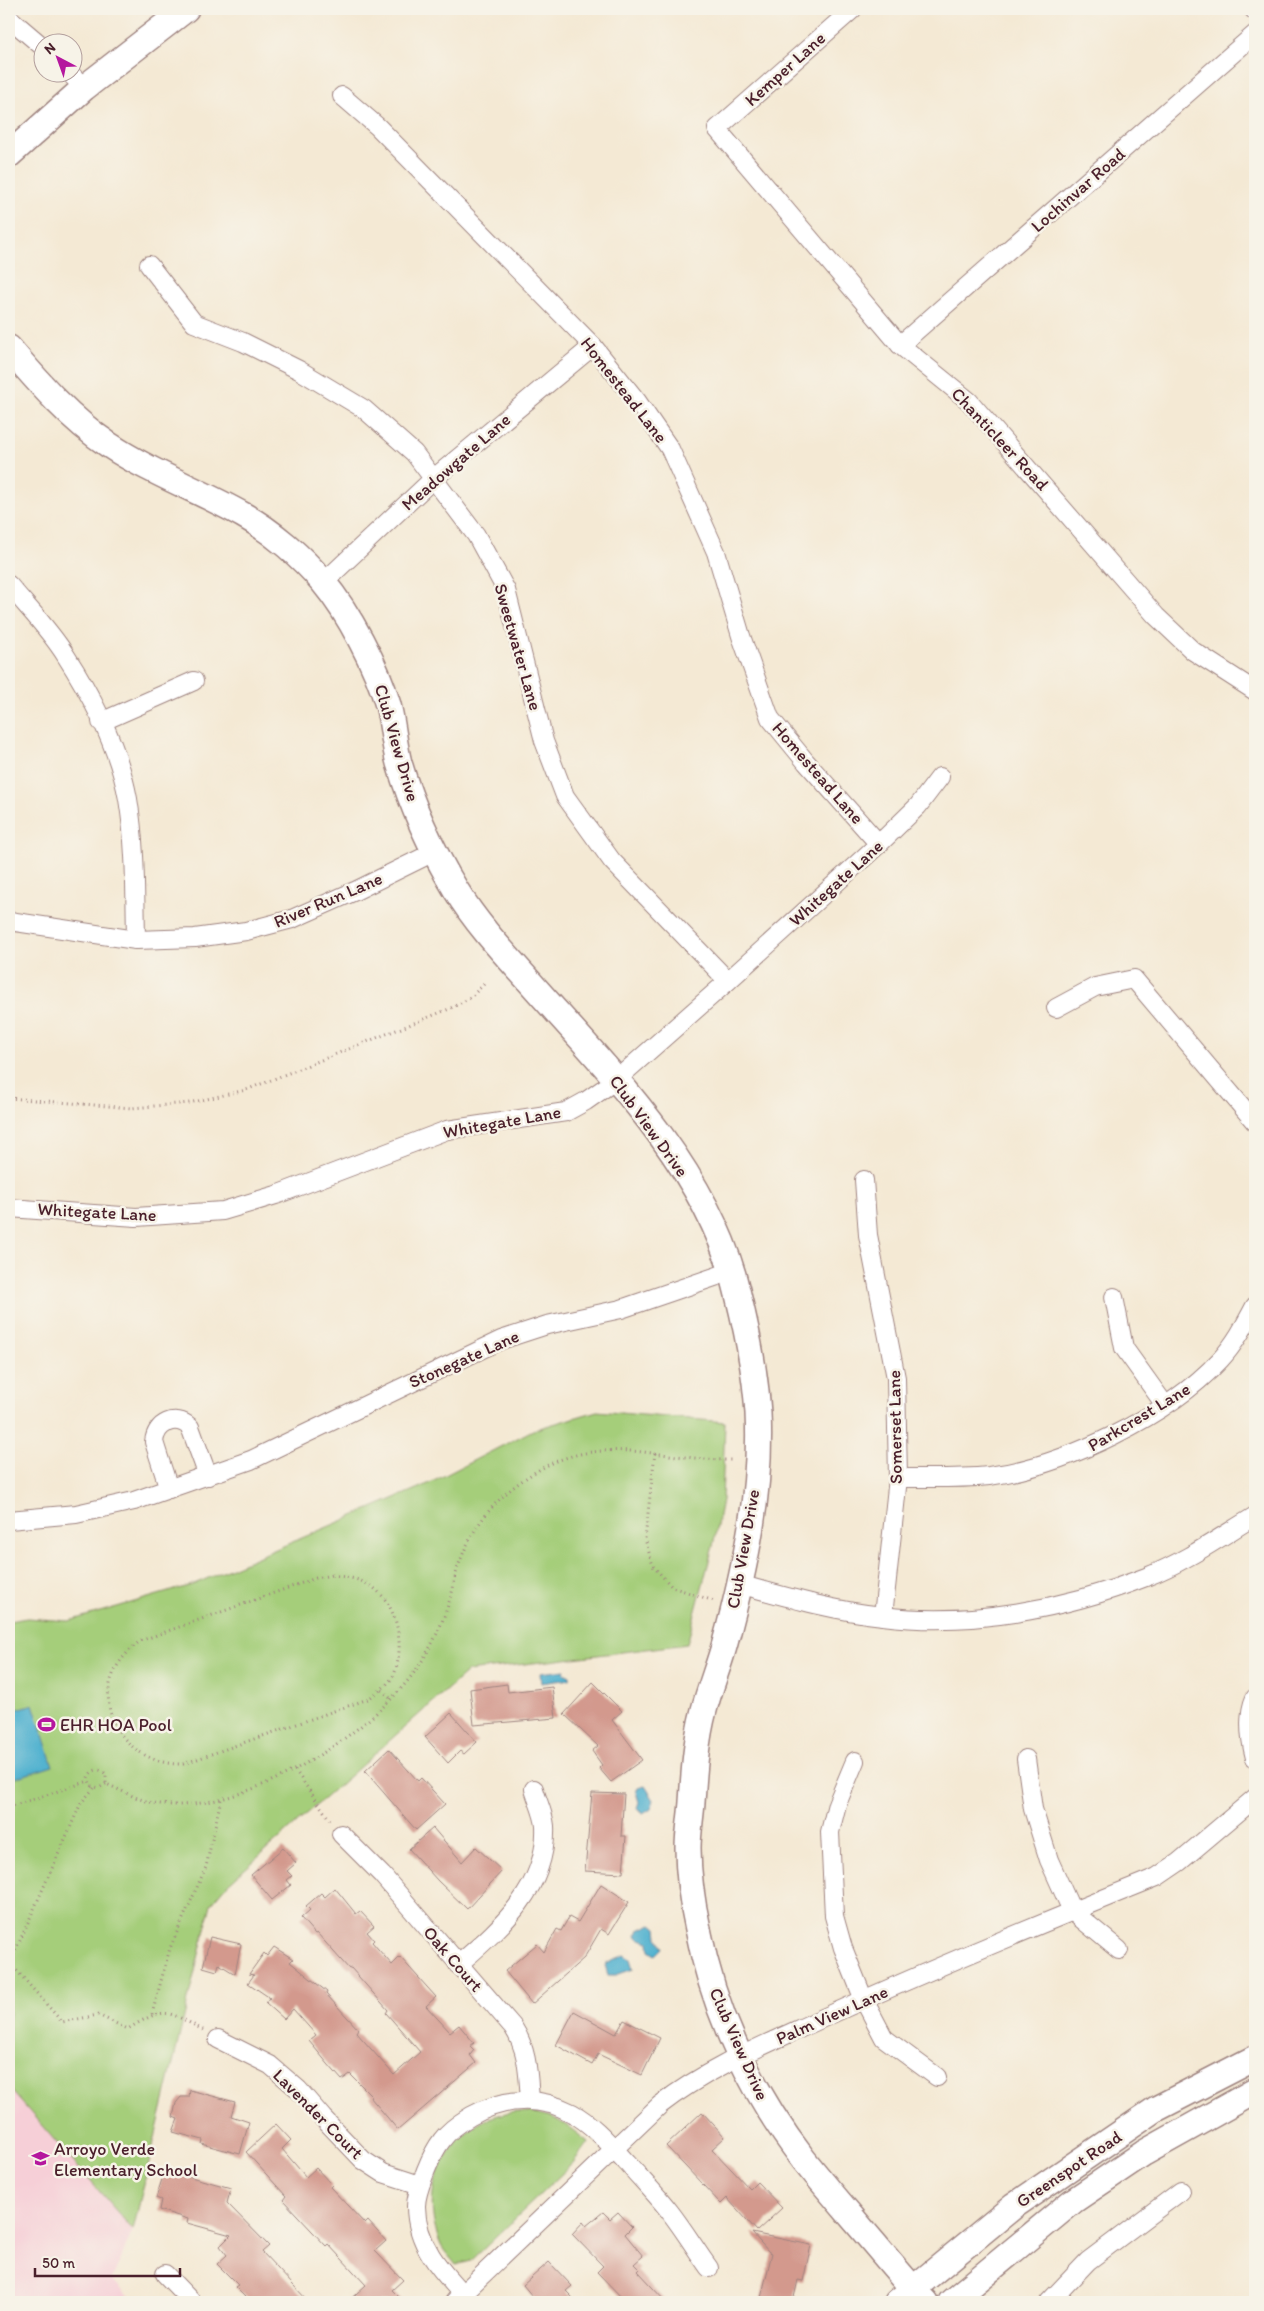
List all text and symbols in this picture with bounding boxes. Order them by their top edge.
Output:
street label: Kemper Lane [740,27,830,111]
north arrow [32,32,82,82]
text: N [41,39,59,58]
street label: Lochinvar Road [1026,143,1130,237]
street label: Homestead Lane [576,333,672,447]
street label: Chanticleer Road [947,383,1053,495]
street label: Meadowgate Lane [397,409,515,515]
street label: Sweetwater Lane [489,581,547,713]
street label: Club View Drive [370,682,424,804]
street label: Homestead Lane [768,717,868,829]
street label: Whitegate Lane [784,835,888,931]
street label: River Run Lane [270,867,386,933]
street label: Club View Drive [605,1071,693,1181]
street label: Whitegate Lane [441,1101,563,1143]
street label: Whitegate Lane [37,1198,157,1226]
street label: Stonegate Lane [405,1325,523,1393]
street label: Somerset Lane [883,1370,907,1484]
street label: Parkcrest Lane [1084,1378,1194,1456]
street label: Club View Drive [722,1488,764,1610]
place label: EHR HOA Pool [60,1714,172,1736]
sports icon: EHR HOA Pool [36,1715,56,1735]
street label: Oak Court [418,1922,488,1997]
street label: Palm View Lane [773,1981,891,2049]
street label: Club View Drive [704,1984,774,2104]
street label: Lavender Court [268,2064,368,2164]
street label: Greenspot Road [1012,2126,1126,2212]
place label: Arroyo Verde Elementary School [54,2138,198,2181]
school or university icon: Arroyo Verde Elementary School [30,2149,50,2169]
scale bar [35,2246,180,2278]
text: 50 m [42,2254,75,2272]

